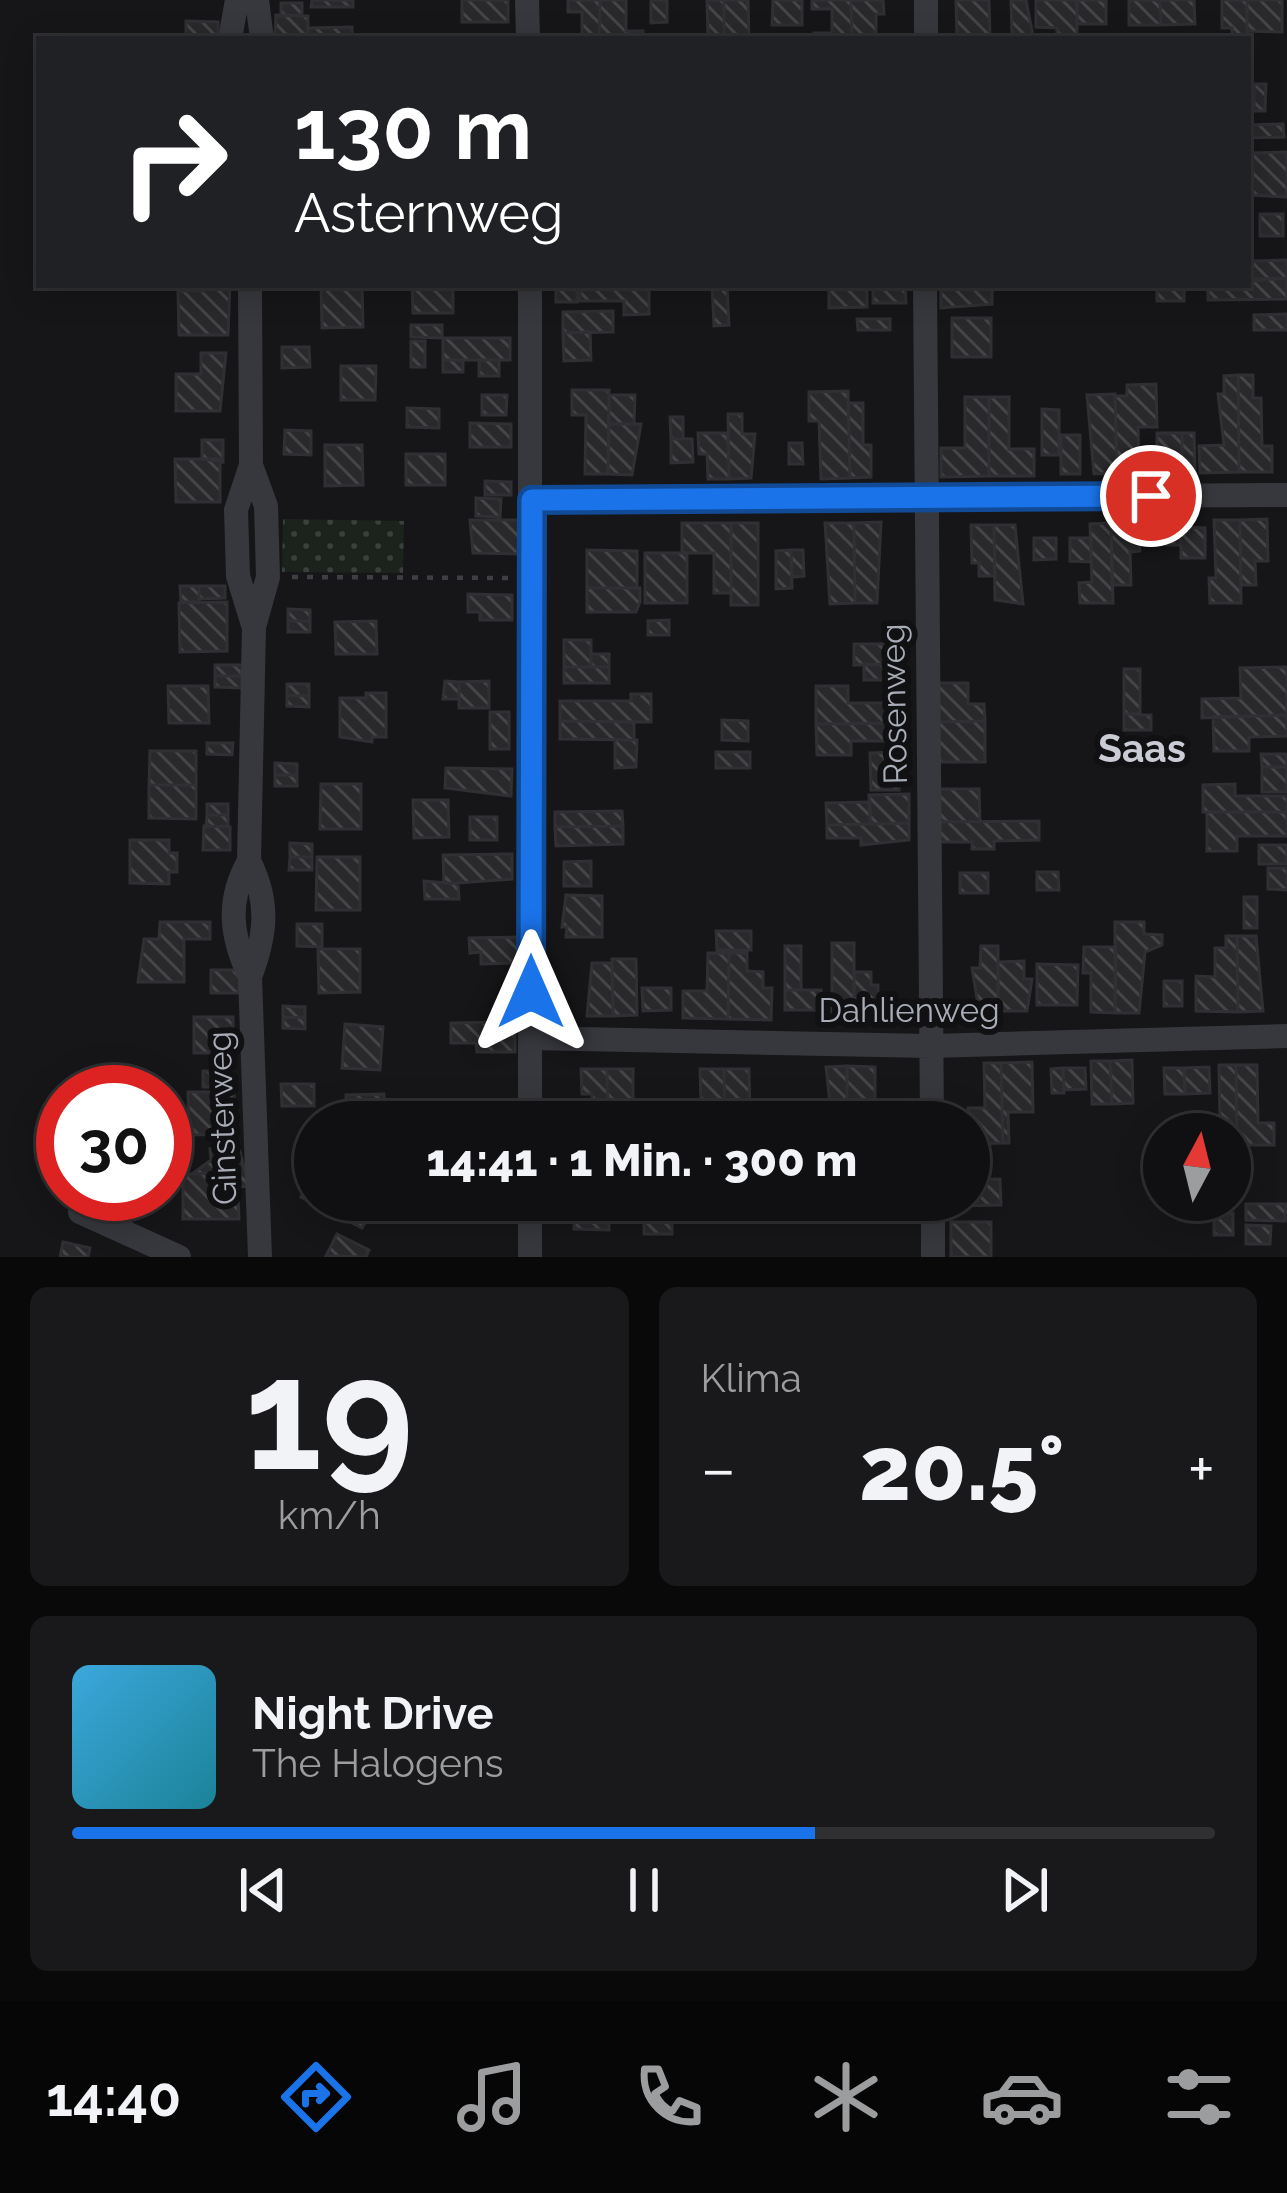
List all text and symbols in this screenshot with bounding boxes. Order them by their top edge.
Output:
text: 130 m [294,80,532,179]
icon: right [96,84,252,240]
text: Asternweg [294,181,563,245]
pin [1100,445,1202,547]
icon: arrive [1118,463,1184,529]
street label: Rosenweg [873,623,915,785]
district label: Saas [1098,725,1186,771]
position arrow [468,929,594,1055]
street label: Dahlienweg [818,991,1000,1030]
street label: Ginsterweg [199,1031,245,1205]
speed limit sign: 30 [36,1065,192,1221]
north arrow [1143,1113,1251,1221]
map controls [1143,1113,1251,1221]
text: 14:41 · 1 Min. · 300 m [427,1134,857,1187]
text: 19 [245,1322,414,1506]
text: Klima [701,1355,802,1401]
text: 20.5° [859,1415,1065,1521]
text: − [701,1430,736,1507]
text: + [1188,1430,1215,1507]
text: km/h [278,1492,381,1538]
text: Night Drive [252,1687,493,1740]
text: The Halogens [252,1740,504,1786]
icon: previous [230,1857,296,1923]
icon: pause [611,1857,677,1923]
icon: next [992,1857,1058,1923]
icon: directions [274,2055,358,2139]
icon: music [450,2055,534,2139]
icon: phone [627,2055,711,2139]
icon: climate [804,2055,888,2139]
icon: car [980,2055,1064,2139]
icon: filters [1157,2055,1241,2139]
text: 14:40 [46,2065,181,2129]

